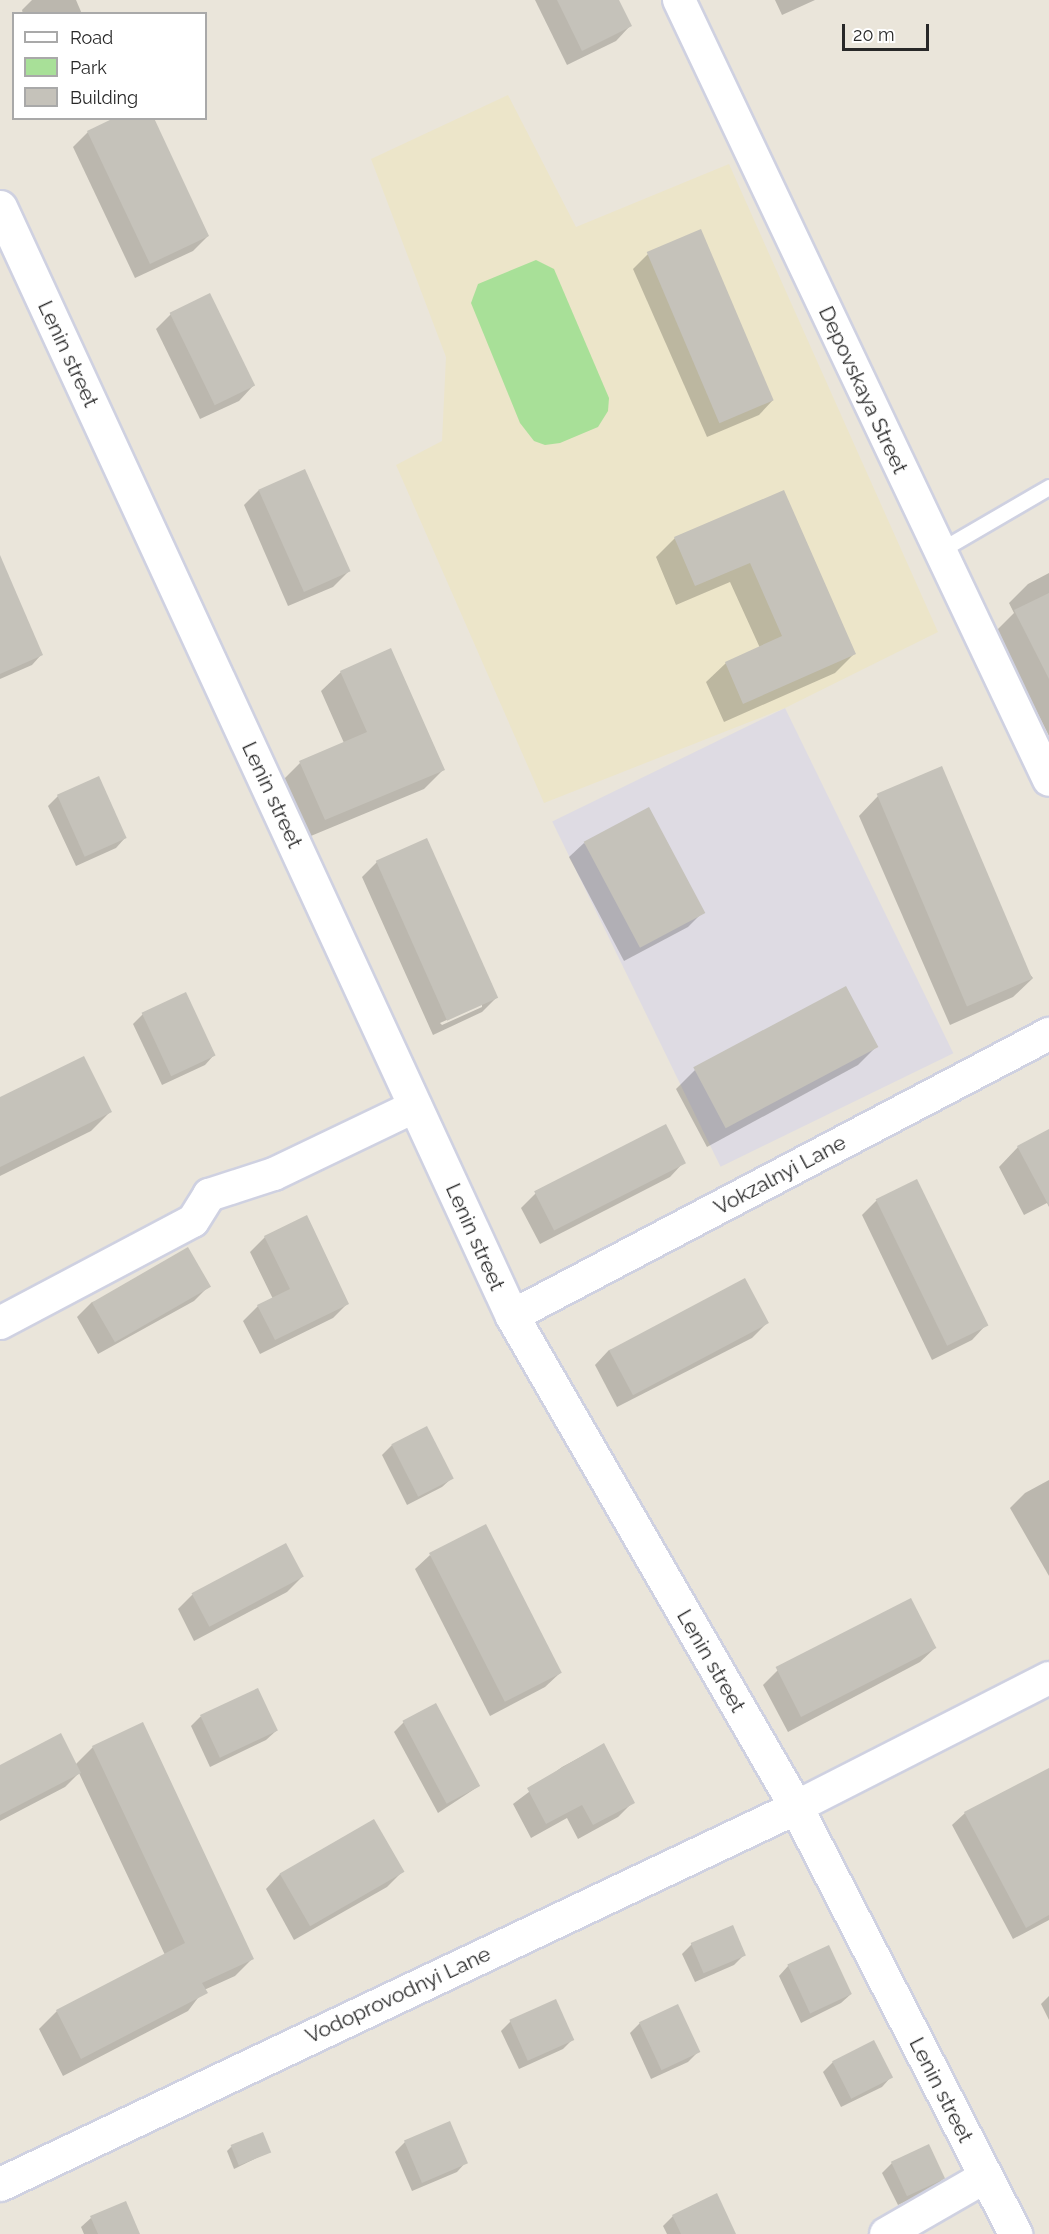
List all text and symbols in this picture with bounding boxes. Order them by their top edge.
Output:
legend [12,12,207,120]
scale bar [845,12,932,50]
text: 20 m [853,24,895,45]
text: Road [70,27,113,48]
text: Park [70,57,107,78]
text: Building [70,87,138,108]
street label: Lenin street [32,297,104,411]
street label: Depovskaya Street [813,302,913,478]
street label: Lenin street [236,738,308,852]
street label: Vokzalnyi Lane [710,1130,850,1220]
street label: Lenin street [440,1180,510,1294]
street label: Lenin street [671,1605,751,1717]
street label: Vodoprovodnyi Lane [302,1941,494,2049]
street label: Lenin street [904,2033,978,2147]

